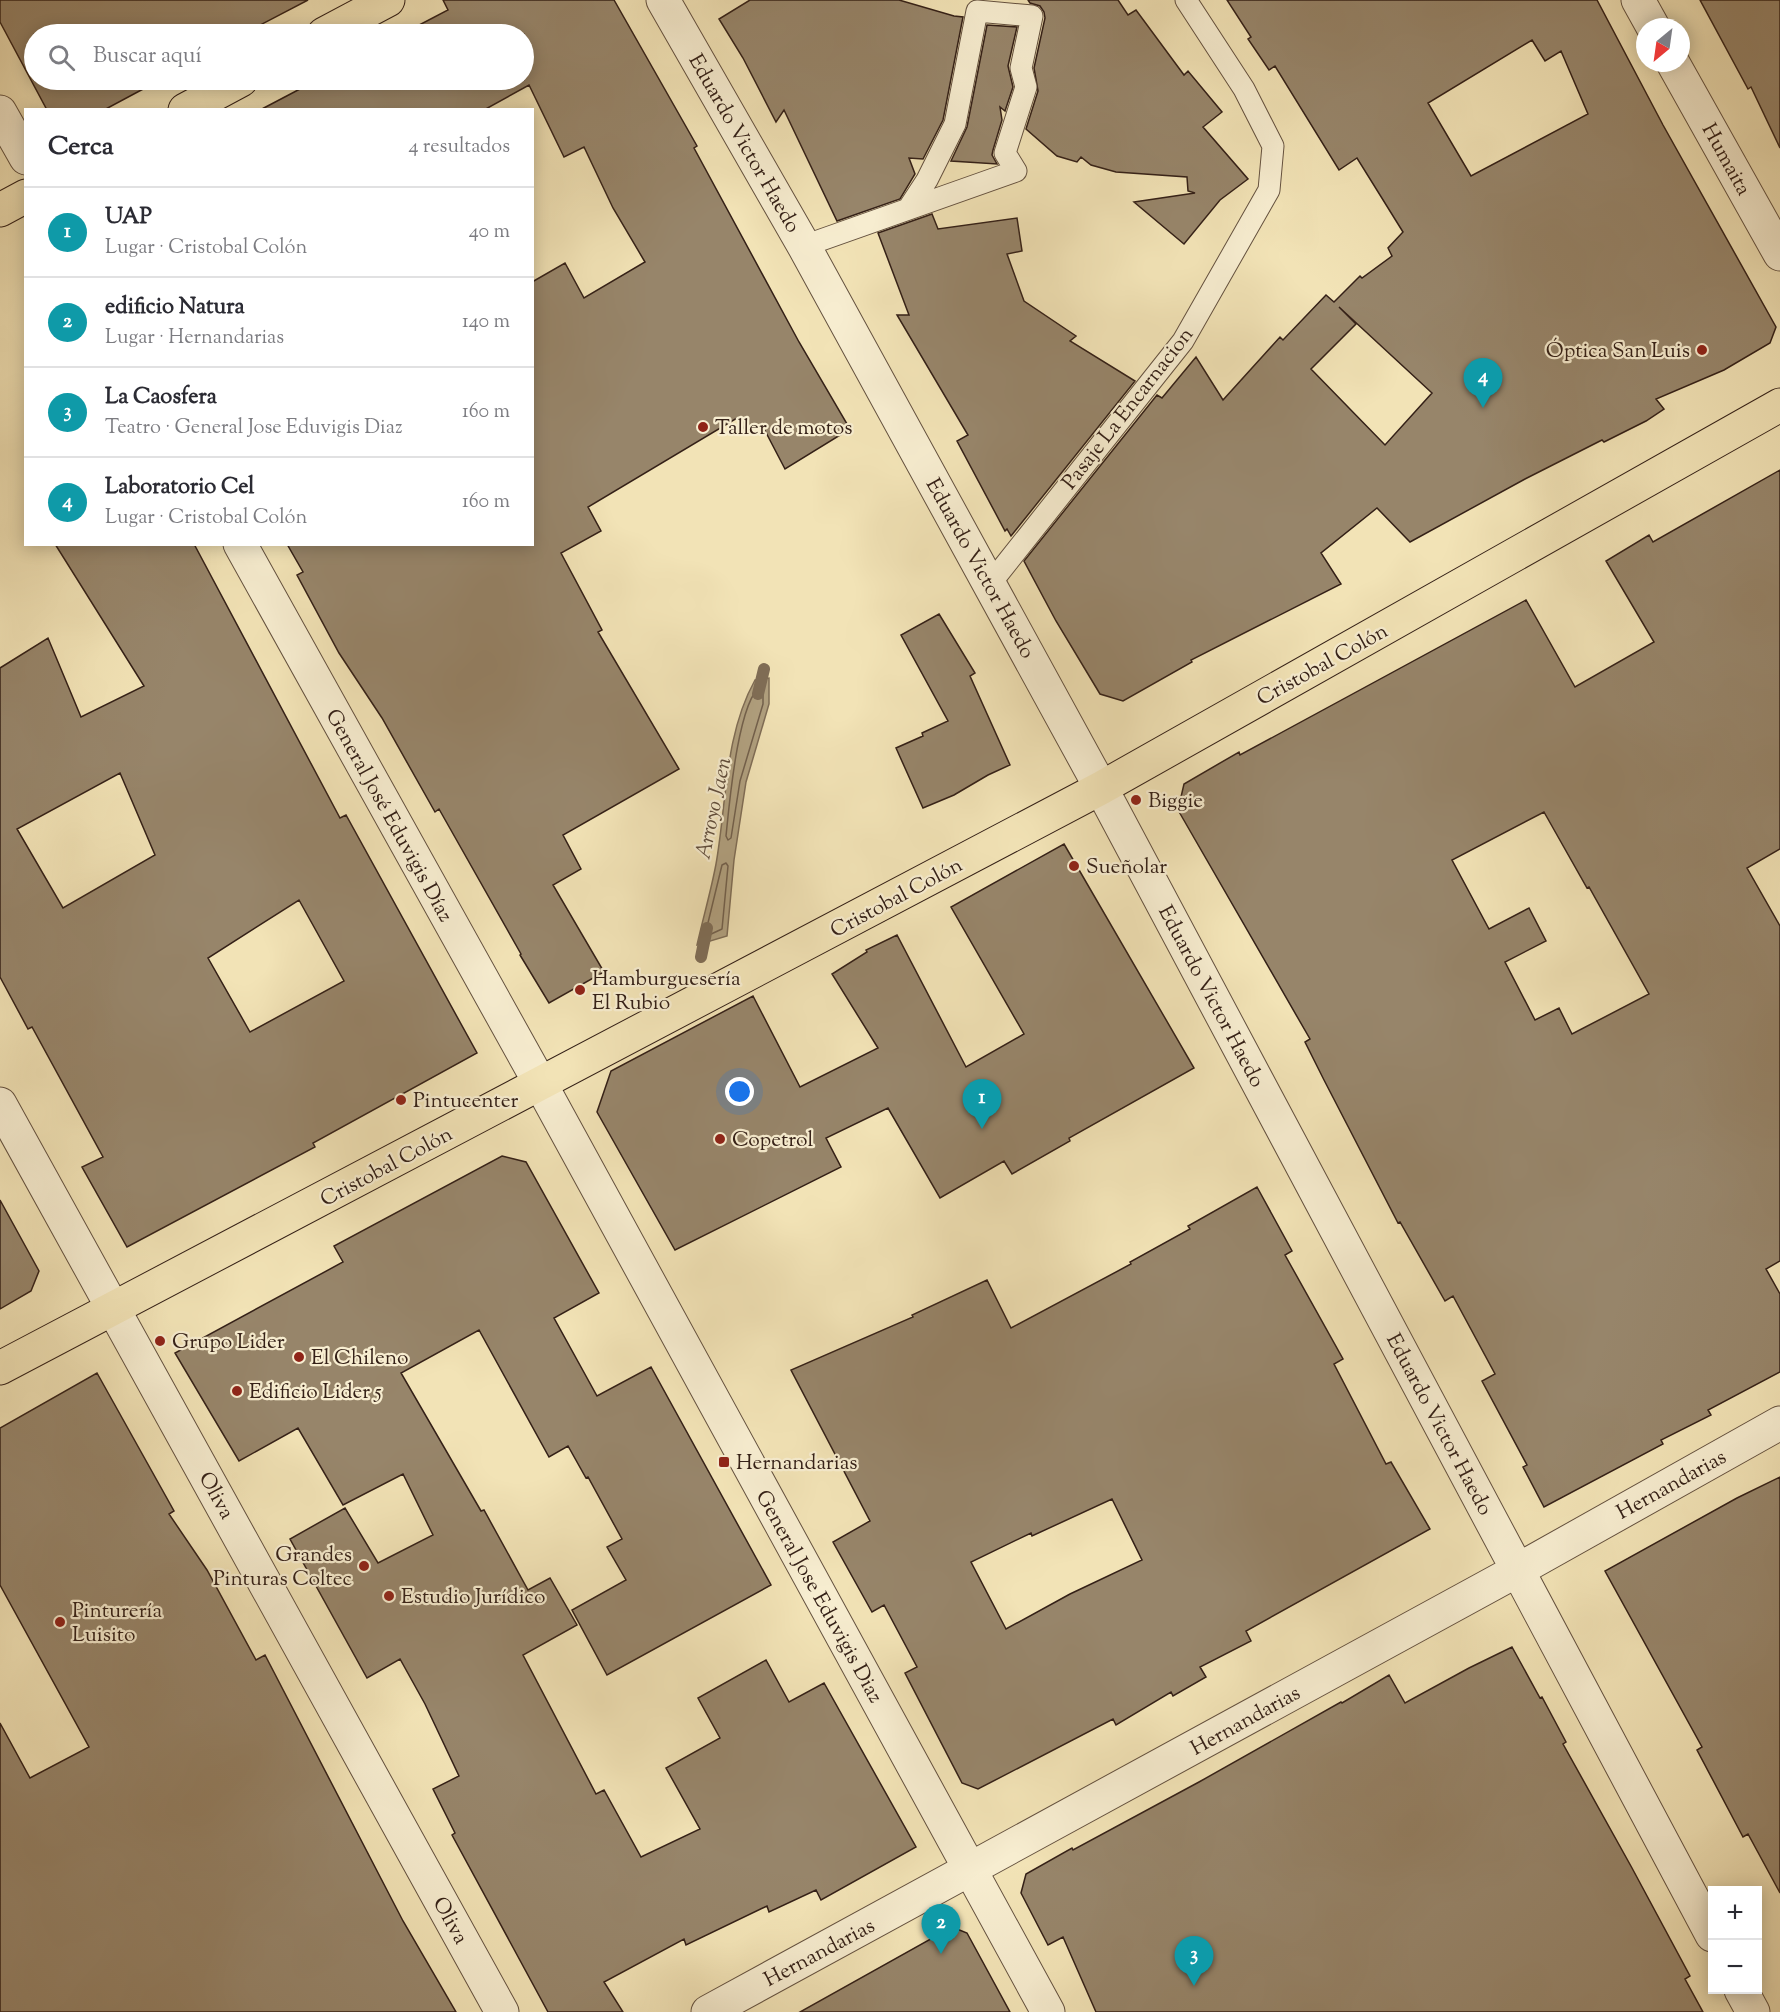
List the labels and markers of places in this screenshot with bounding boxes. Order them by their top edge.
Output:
place label: Óptica San Luis [1546,337,1690,367]
marker: Óptica San Luis [1695,343,1709,357]
pin: 4 [1464,358,1502,408]
place label: Taller de motos [715,414,853,444]
marker: Taller de motos [696,420,710,434]
place label: Biggie [1148,787,1203,817]
marker: Biggie [1129,793,1143,807]
place label: Sueñolar [1086,853,1167,883]
marker: Sueñolar [1067,859,1081,873]
place label: Hamburguesería El Rubio [592,965,741,1019]
marker: Hamburguesería El Rubio [573,983,587,997]
pin: 1 [962,1080,1002,1129]
place label: Pintucenter [413,1087,518,1117]
marker: Pintucenter [394,1093,408,1107]
place label: Copetrol [732,1126,813,1156]
marker: Copetrol [713,1132,727,1146]
place label: Grupo Lider [172,1328,285,1358]
marker: Grupo Lider [153,1334,167,1348]
place label: El Chileno [311,1344,408,1374]
marker: El Chileno [292,1350,306,1364]
place label: Edificio Lider 5 [249,1378,382,1408]
marker: Edificio Lider 5 [230,1384,244,1398]
place label: Hernandarias [736,1449,858,1479]
marker: Hernandarias [717,1455,731,1469]
place label: Grandes Pinturas Coltec [213,1541,352,1595]
marker: Grandes Pinturas Coltec [357,1559,371,1573]
place label: Estudio Jurídico [401,1583,546,1613]
marker: Estudio Jurídico [382,1589,396,1603]
place label: Pinturería Luisito [72,1597,162,1651]
marker: Pinturería Luisito [53,1615,67,1629]
pin: 2 [922,1904,960,1954]
pin: 3 [1174,1936,1214,1986]

